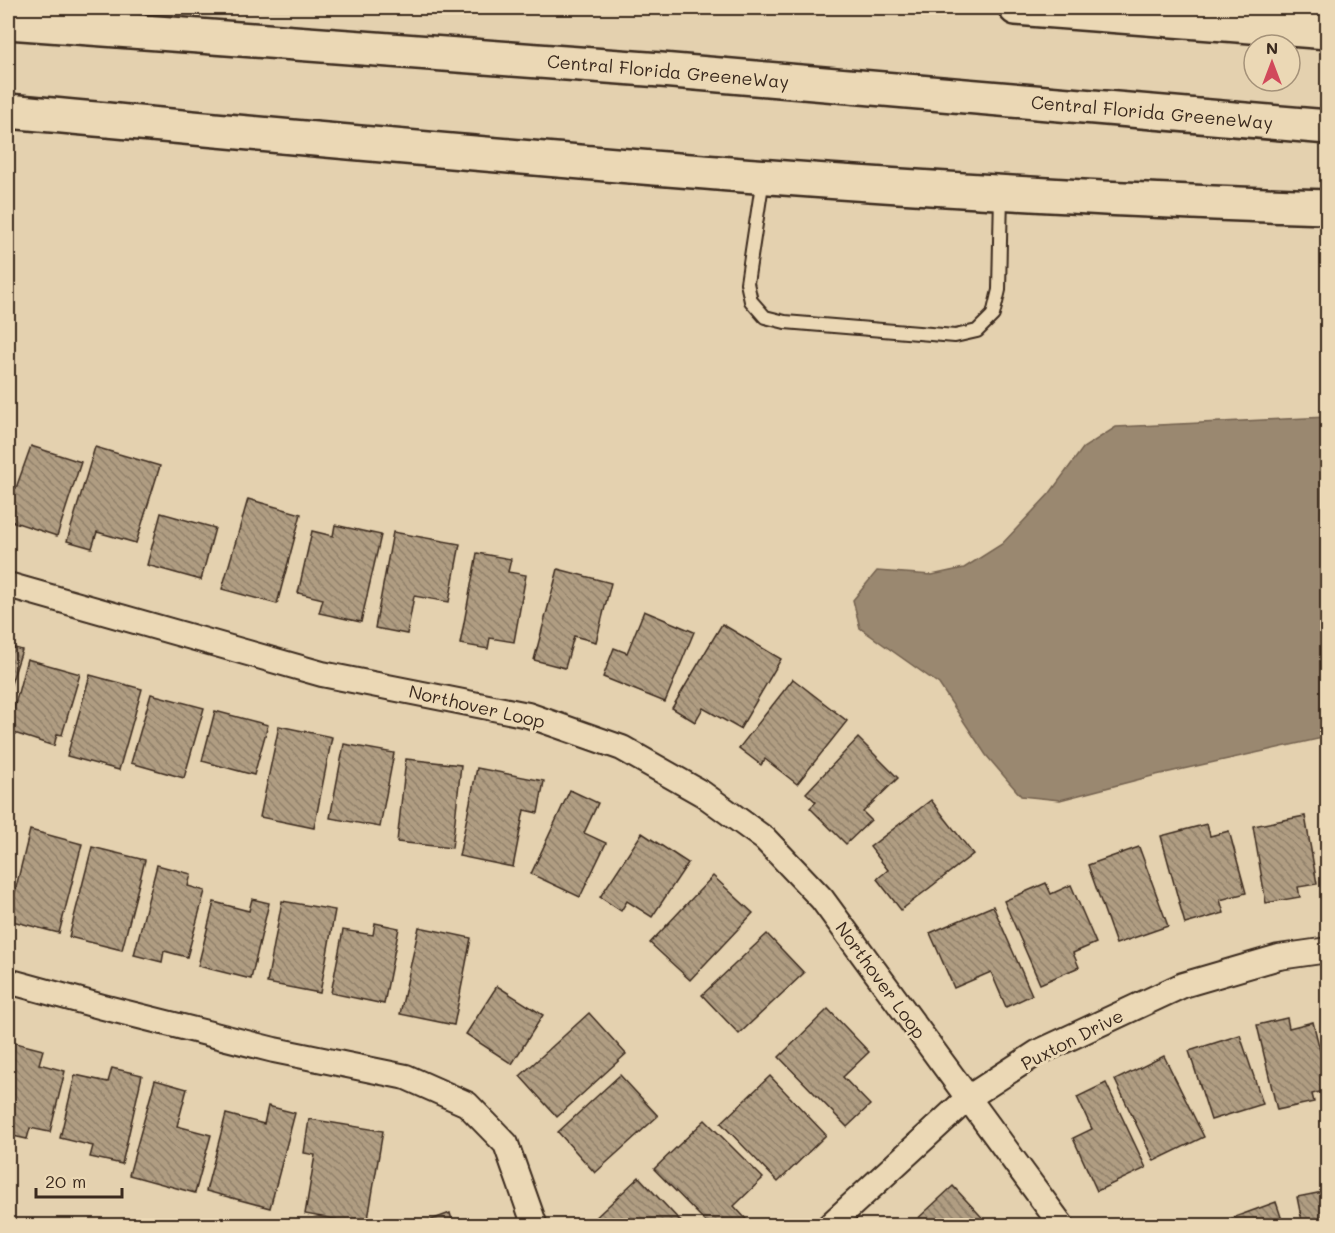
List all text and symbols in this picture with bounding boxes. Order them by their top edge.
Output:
north arrow [1242,33,1302,93]
text: N [1266,37,1278,58]
street label: Central Florida GreeneWay [546,48,790,94]
street label: Central Florida GreeneWay [1030,89,1274,135]
street label: Northover Loop [407,679,547,733]
street label: Northover Loop [830,917,932,1043]
street label: Puxton Drive [1017,1003,1127,1075]
scale bar [36,1161,122,1199]
text: 20 m [45,1169,86,1193]

